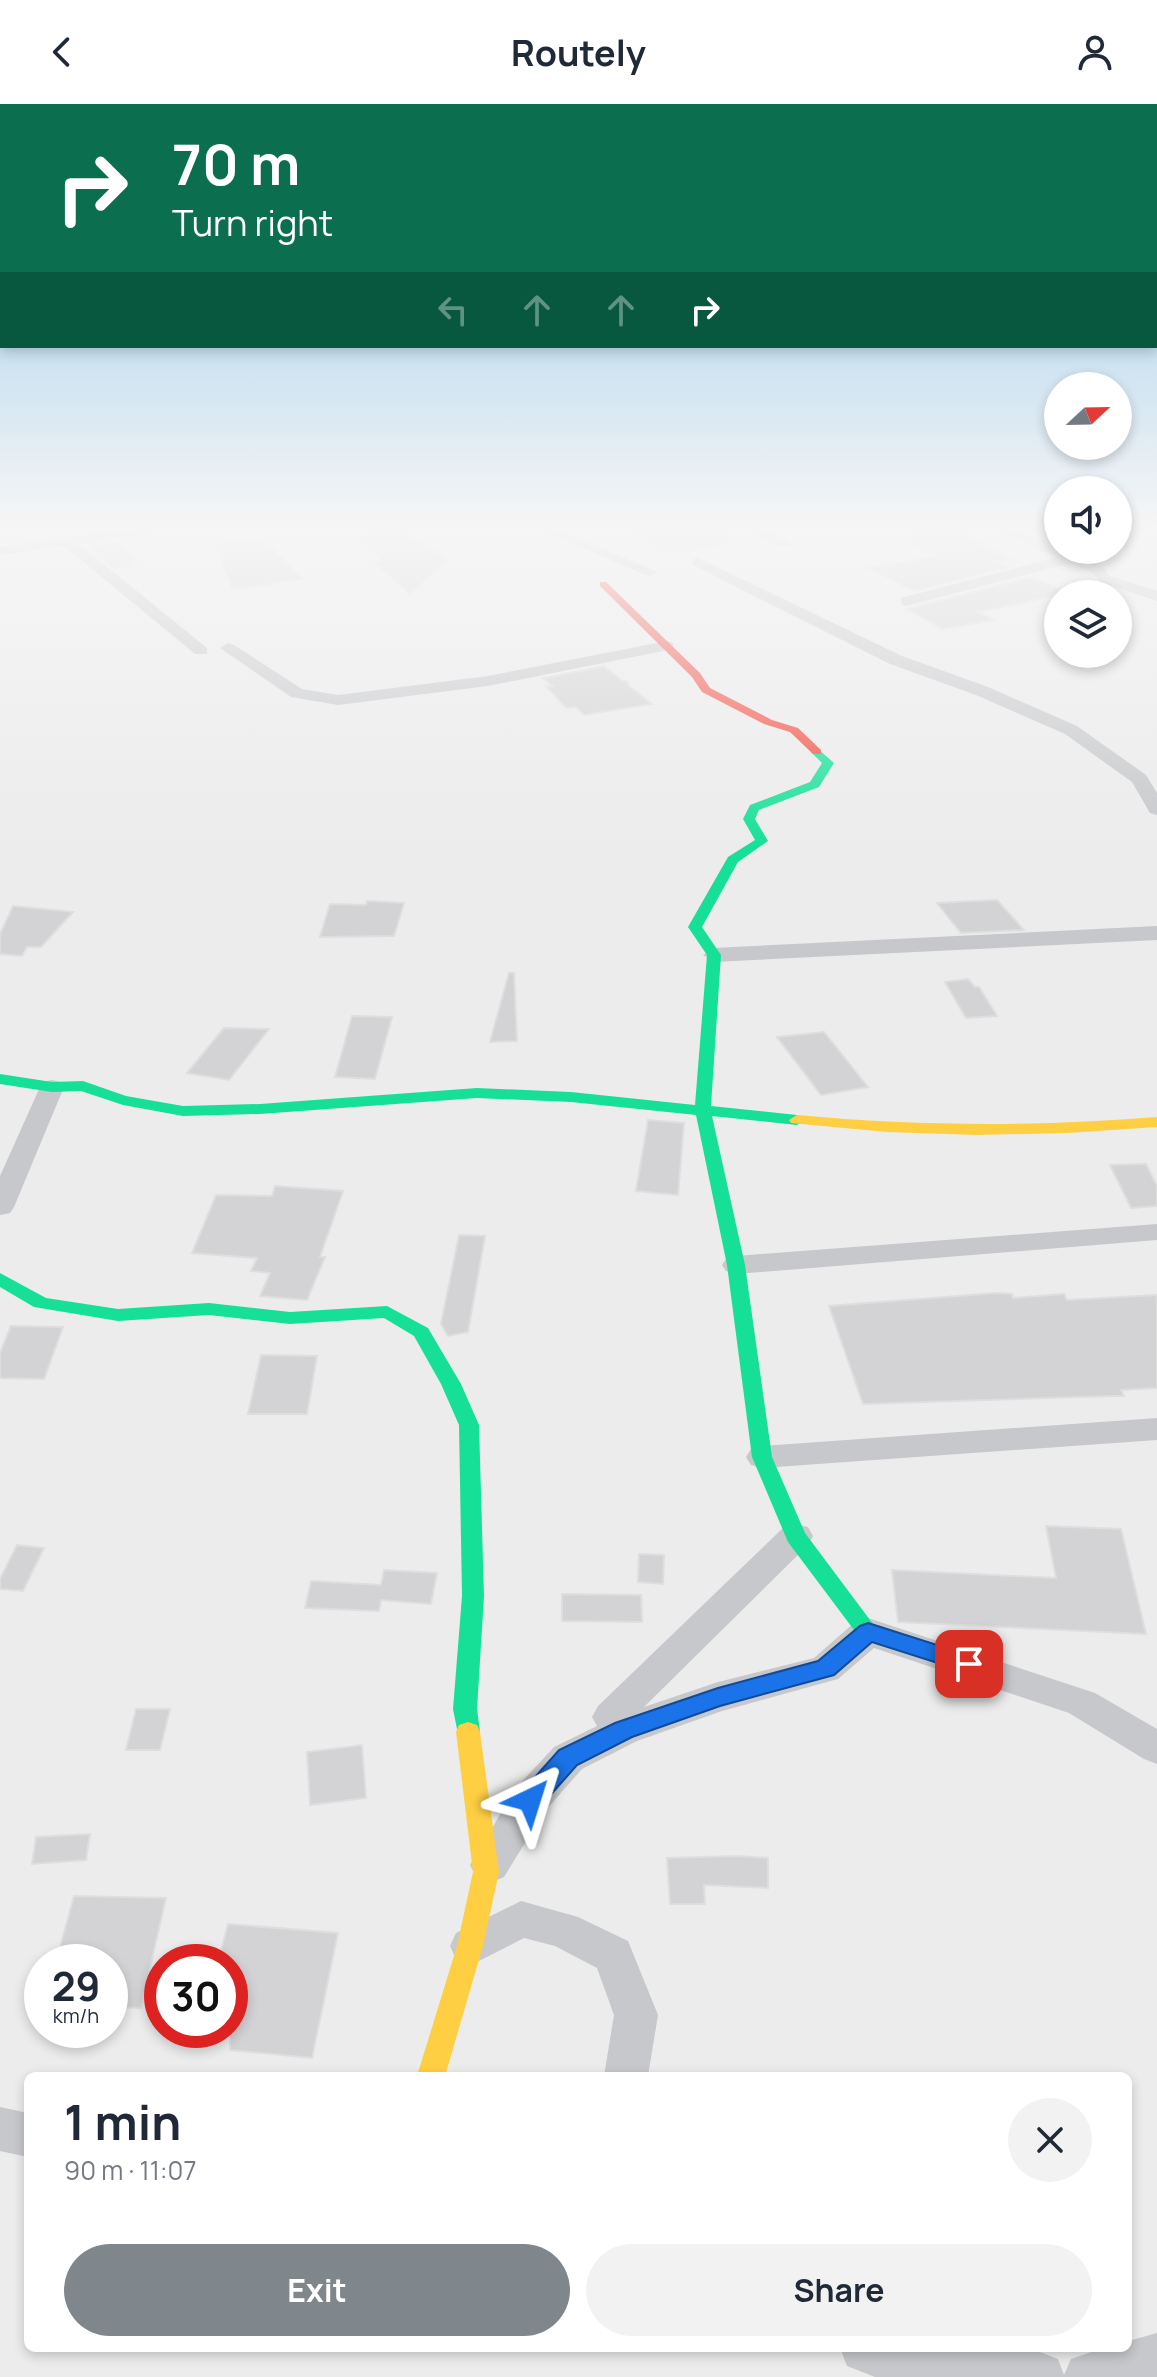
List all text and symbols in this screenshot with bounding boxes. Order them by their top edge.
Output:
text: Routely [511,28,646,77]
icon: back [40,30,84,74]
icon: person [1073,30,1117,74]
text: 70 m [172,125,300,202]
icon: right [40,136,144,240]
text: Turn right [172,198,333,247]
icon: left [431,288,475,332]
icon: ahead [515,288,559,332]
icon: ahead [599,288,643,332]
icon: right [683,288,727,332]
north arrow [1044,372,1132,460]
map controls [1044,372,1132,668]
button: sound [1044,476,1132,564]
button: layers [1044,580,1132,668]
pin [935,1630,1003,1698]
icon: arrive [947,1642,991,1686]
position arrow [488,1758,572,1842]
speed limit sign: 30 [144,1944,248,2048]
text: 29 [52,1958,100,2013]
text: km/h [53,2002,99,2029]
text: 1 min [64,2089,181,2154]
button: close [1008,2098,1092,2182]
text: 90 m · 11:07 [64,2152,197,2188]
button: Exit [64,2244,570,2336]
button: Share [586,2244,1092,2336]

